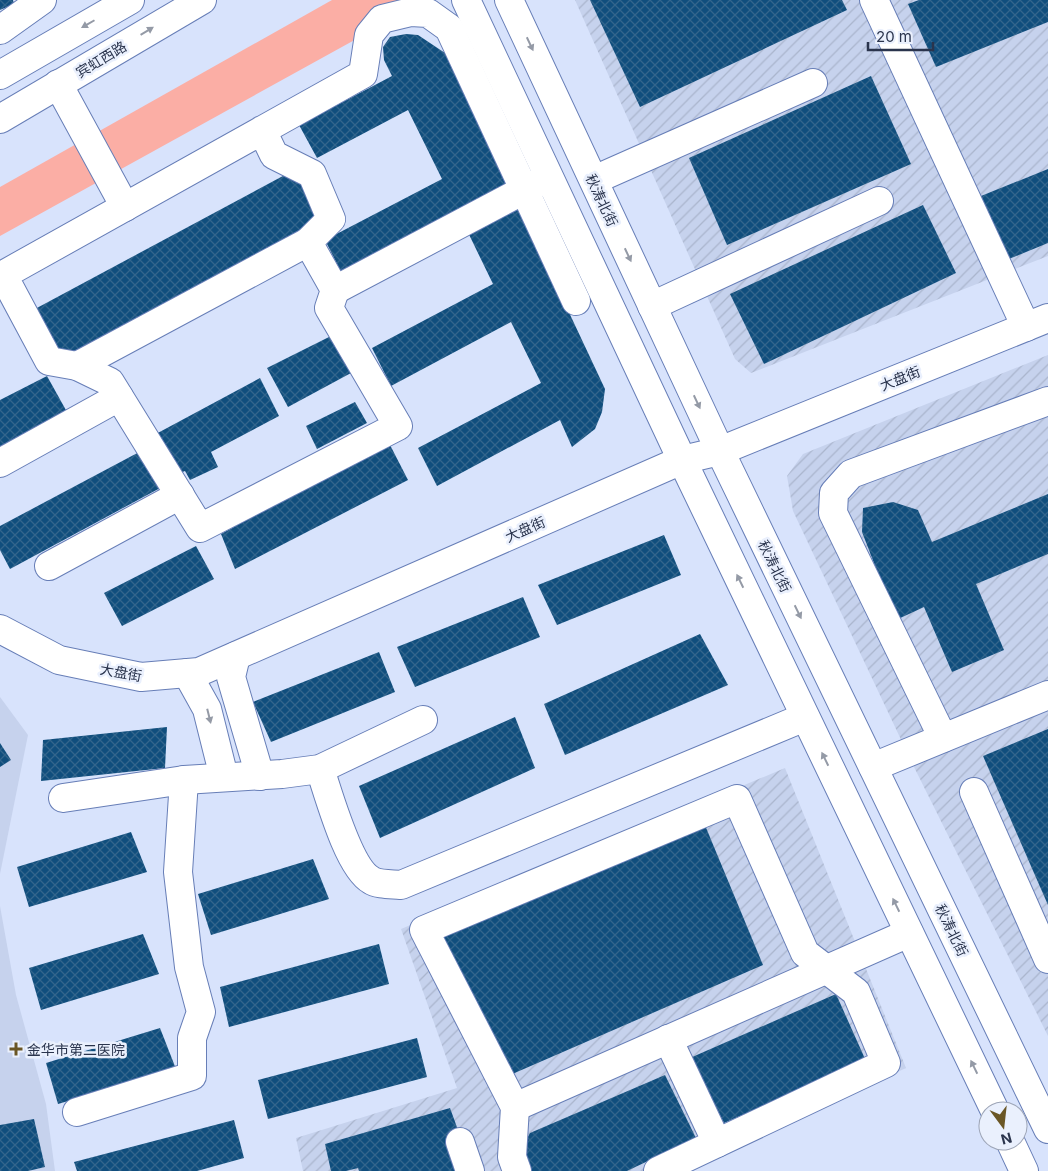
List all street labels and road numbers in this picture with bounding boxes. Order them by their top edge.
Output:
street label: 宾虹西路 [73,37,129,81]
street label: 秋涛北街 [582,171,622,229]
street label: 大盘街 [877,362,923,394]
street label: 大盘街 [502,513,548,545]
street label: 秋涛北街 [755,537,795,595]
street label: 大盘街 [99,660,143,684]
street label: 秋涛北街 [932,901,972,959]

